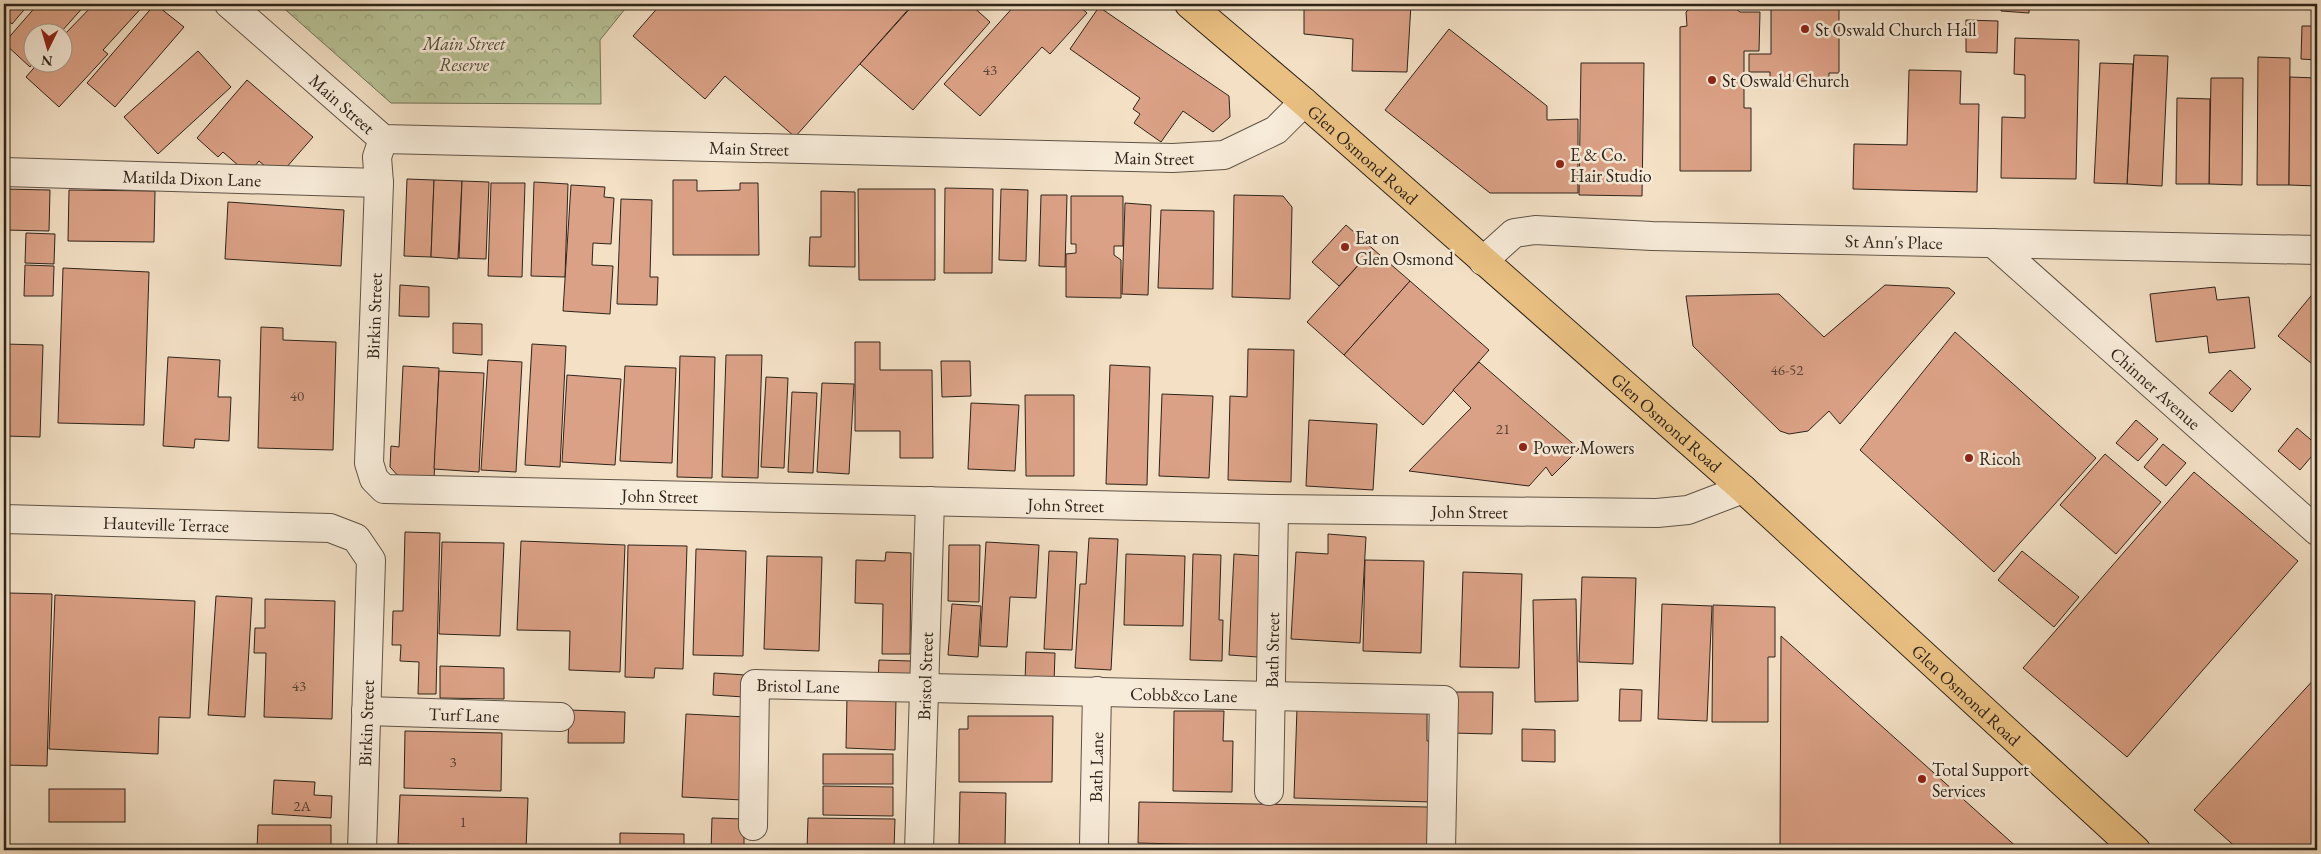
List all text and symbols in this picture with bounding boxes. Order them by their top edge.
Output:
place label: St Oswald Church Hall [1815,18,1977,41]
north arrow [22,22,72,72]
marker: St Oswald Church Hall [1799,23,1811,35]
park label: Main Street Reserve [422,32,506,76]
text: N [40,51,53,70]
house number: 43 [983,60,997,79]
street label: Main Street [305,68,381,139]
place label: St Oswald Church [1722,69,1850,92]
marker: St Oswald Church [1706,74,1718,86]
street label: Glen Osmond Road [1303,99,1424,210]
street label: Main Street [709,135,790,160]
place label: E & Co. Hair Studio [1570,143,1652,187]
street label: Main Street [1114,145,1195,170]
marker: E & Co. Hair Studio [1554,158,1566,170]
street label: Matilda Dixon Lane [122,164,262,191]
place label: Eat on Glen Osmond [1355,226,1455,270]
street label: St Ann's Place [1845,229,1943,254]
marker: Eat on Glen Osmond [1339,241,1351,253]
street label: Birkin Street [361,272,387,360]
street label: Chinner Avenue [2106,341,2206,434]
house number: 46-52 [1771,360,1804,379]
street label: Glen Osmond Road [1607,367,1728,478]
house number: 40 [290,386,304,405]
house number: 21 [1496,419,1510,438]
place label: Power Mowers [1533,436,1635,459]
marker: Power Mowers [1517,441,1529,453]
place label: Ricoh [1979,447,2021,470]
marker: Ricoh [1963,452,1975,464]
street label: John Street [619,483,699,508]
street label: John Street [1025,492,1105,517]
street label: John Street [1429,499,1508,523]
street label: Hauteville Terrace [103,510,229,537]
street label: Bath Street [1259,612,1284,688]
street label: Bristol Street [912,631,937,721]
street label: Glen Osmond Road [1907,639,2027,751]
street label: Bristol Lane [756,673,840,697]
house number: 43 [292,676,306,695]
street label: Birkin Street [353,679,379,767]
street label: Cobb&co Lane [1130,681,1238,707]
street label: Turf Lane [428,701,500,727]
street label: Bath Lane [1083,732,1108,803]
house number: 3 [449,752,457,771]
place label: Total Support Services [1932,758,2029,802]
marker: Total Support Services [1916,773,1928,785]
house number: 2A [293,796,311,815]
house number: 1 [459,812,467,831]

